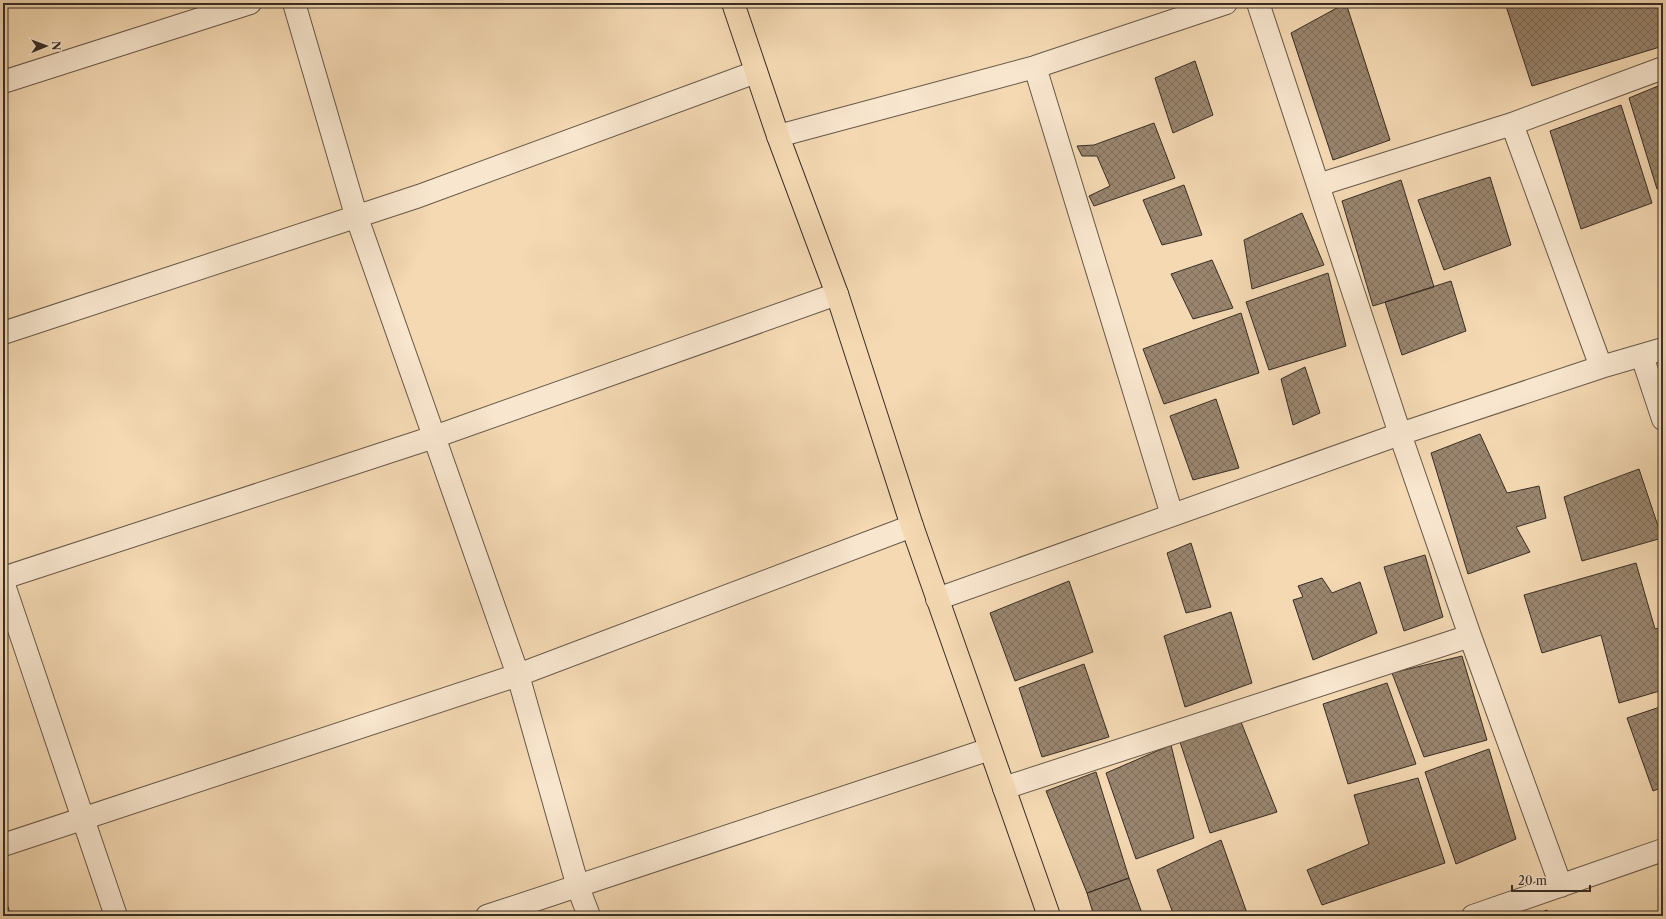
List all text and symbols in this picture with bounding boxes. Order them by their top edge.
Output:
north arrow [26,26,66,66]
text: N [49,41,63,51]
scale bar [1512,867,1590,893]
text: 20 m [1518,873,1547,888]

